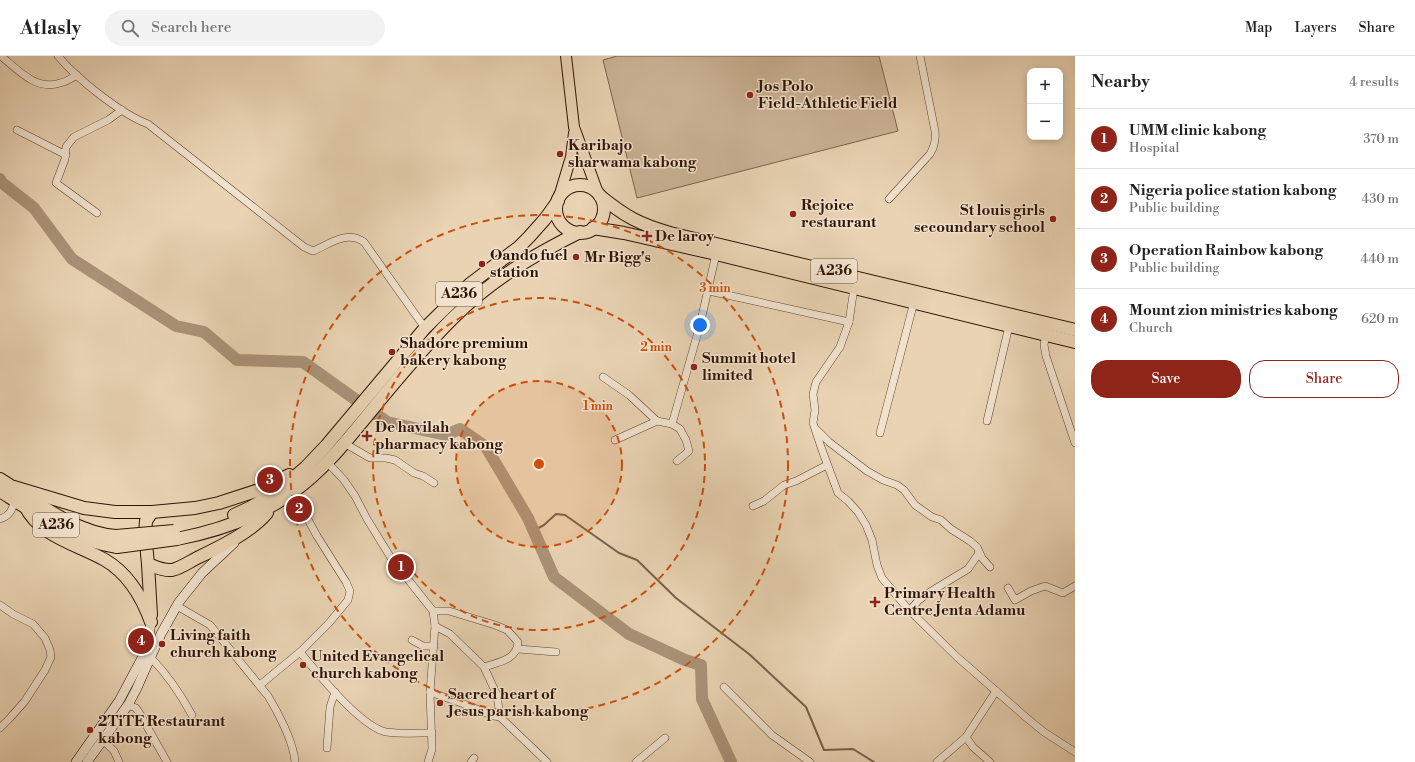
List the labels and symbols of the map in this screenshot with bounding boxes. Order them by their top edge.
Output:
place label: Jos Polo Field-Athletic Field [756,77,898,113]
marker: Jos Polo Field-Athletic Field [745,90,755,100]
place label: Karibajo sharwama kabong [568,136,697,172]
marker: Karibajo sharwama kabong [555,149,565,159]
place label: Rejoice restaurant [801,196,877,232]
place label: St louis girls secoundary school [914,201,1045,237]
marker: Rejoice restaurant [788,209,798,219]
marker: St louis girls secoundary school [1048,214,1058,224]
place label: De laroy [655,227,714,246]
marker: De laroy [642,231,652,241]
place label: Oando fuel station [490,246,568,282]
place label: Mr Bigg's [584,248,651,267]
marker: Mr Bigg's [571,252,581,262]
marker: Oando fuel station [477,259,487,269]
road number: A236 [811,259,857,283]
text: 3 min [699,281,731,296]
road number: A236 [436,282,482,306]
your location [690,315,710,335]
place label: Shadorc premium bakery kabong [400,334,529,370]
text: 2 min [640,340,672,355]
marker: Shadorc premium bakery kabong [387,347,397,357]
place label: Summit hotel limited [702,349,796,385]
marker: Summit hotel limited [689,362,699,372]
text: 1 min [583,399,614,414]
place label: De havilah pharmacy kabong [375,418,503,454]
marker: De havilah pharmacy kabong [362,431,372,441]
centre of rings [532,457,546,471]
pin: 3 [257,465,283,495]
pin: 2 [286,494,312,524]
road number: A236 [33,513,79,537]
pin: 1 [388,552,414,582]
place label: Primary Health Centre Jenta Adamu [884,584,1026,620]
marker: Primary Health Centre Jenta Adamu [869,596,881,608]
pin: 4 [128,626,154,656]
place label: Living faith church kabong [170,626,277,662]
marker: Living faith church kabong [157,639,167,649]
place label: United Evangelical church kabong [311,647,444,683]
marker: United Evangelical church kabong [298,660,308,670]
place label: Sacred heart of Jesus parish kabong [446,685,589,721]
marker: Sacred heart of Jesus parish kabong [435,698,445,708]
place label: 2TiTE Restaurant kabong [98,712,226,748]
marker: 2TiTE Restaurant kabong [85,725,95,735]

